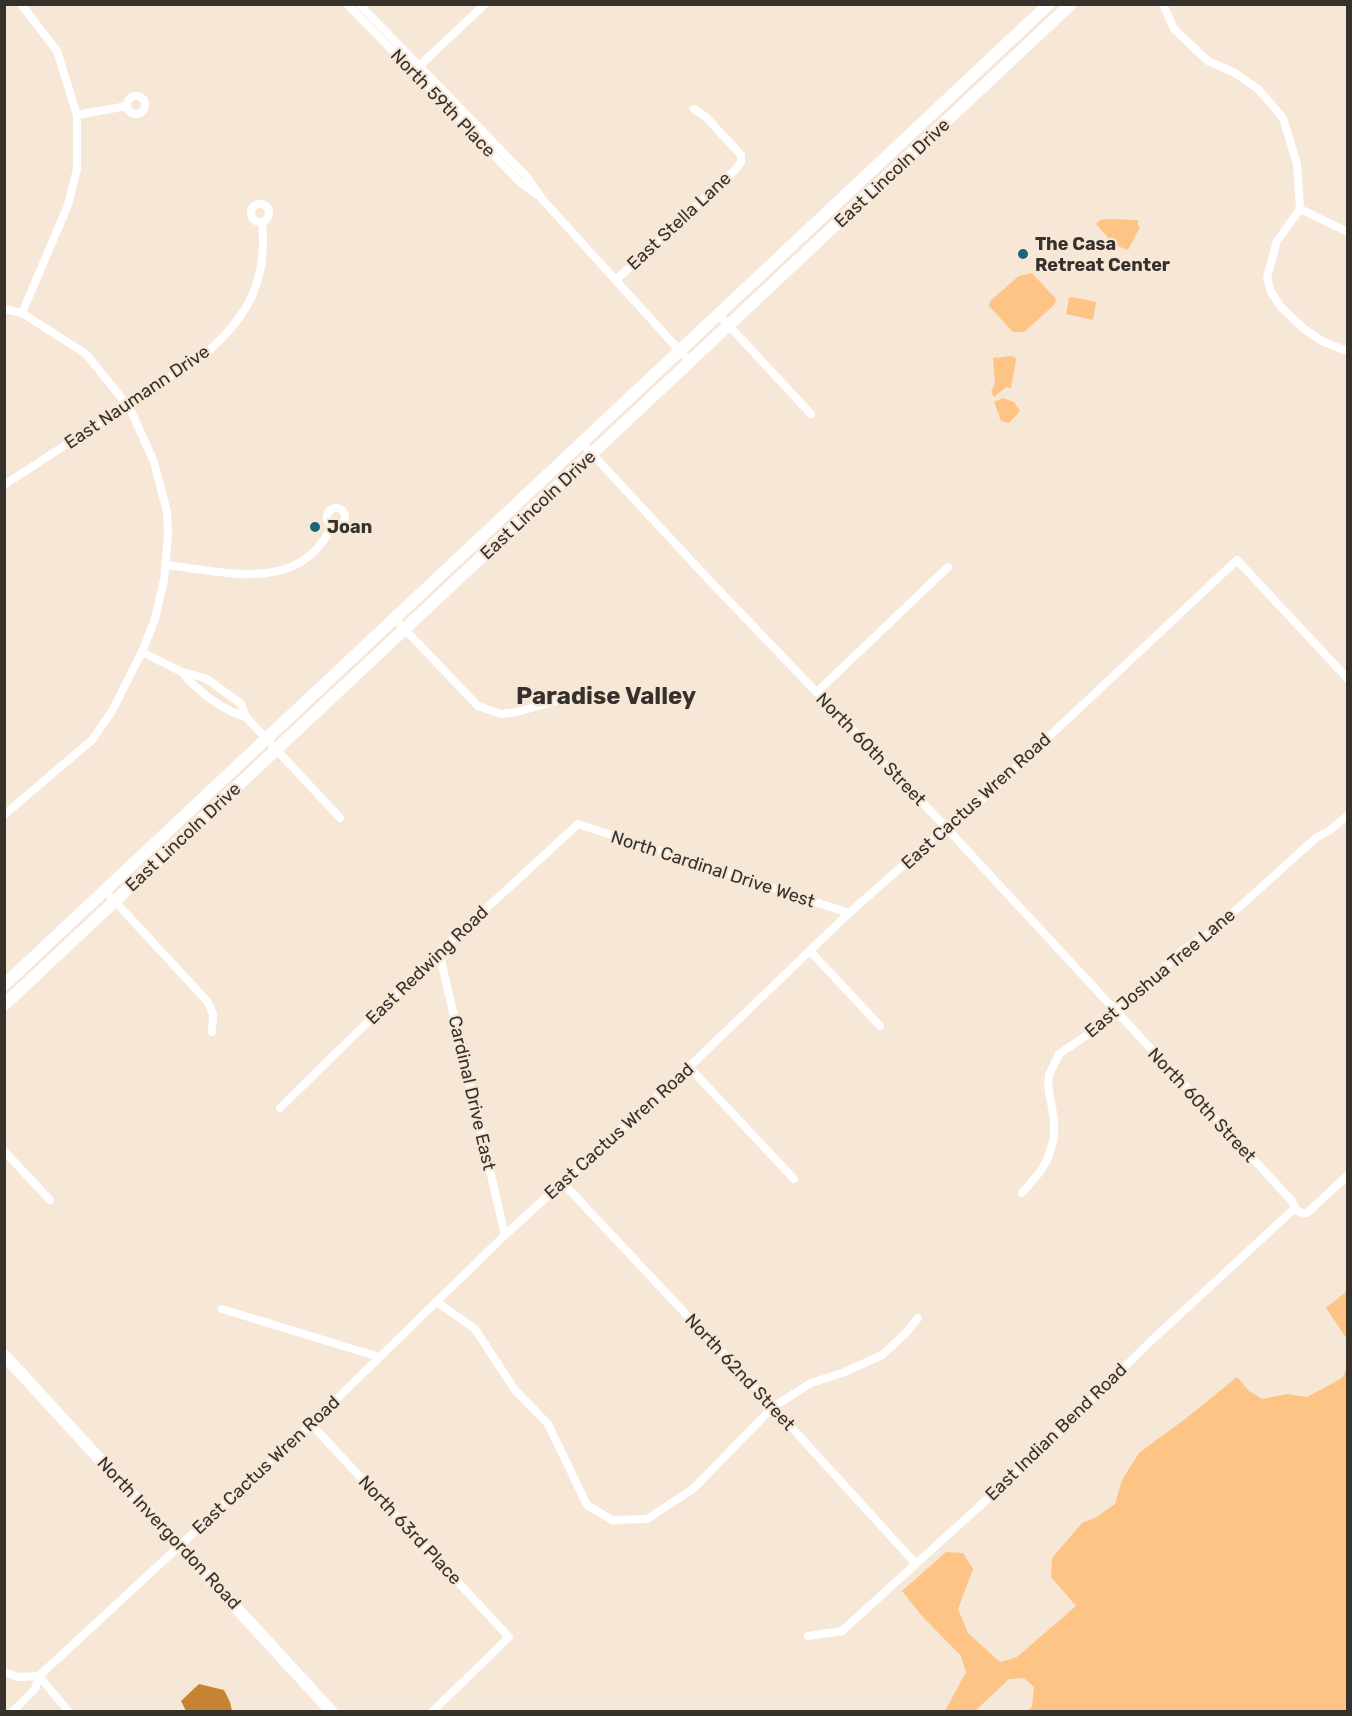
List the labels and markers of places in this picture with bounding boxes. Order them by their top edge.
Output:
place label: The Casa Retreat Center [1035,233,1170,276]
marker: The Casa Retreat Center [1016,247,1030,261]
place label: Joan [327,516,372,538]
marker: Joan [308,520,322,534]

